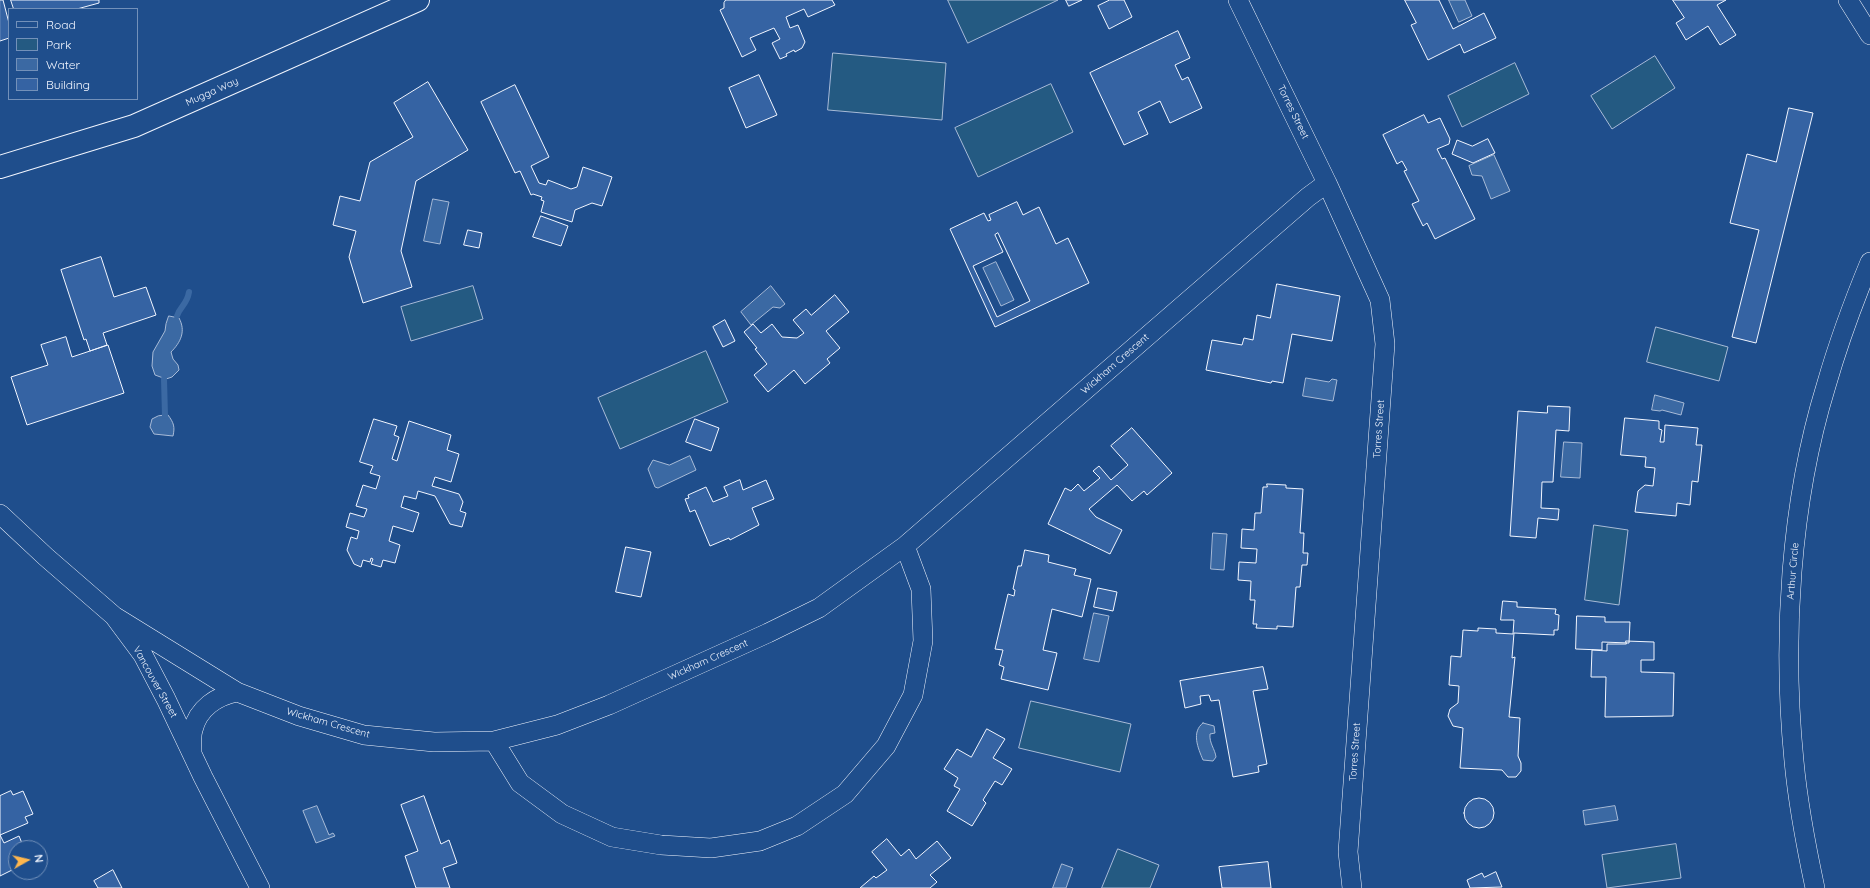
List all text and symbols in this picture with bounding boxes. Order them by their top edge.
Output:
legend [8,8,138,100]
text: Road [46,17,76,32]
text: Park [46,37,71,52]
text: Water [46,57,80,72]
street label: Mugga Way [184,75,240,109]
text: Building [46,77,90,92]
street label: Torres Street [1275,83,1311,141]
street label: Wickham Crescent [1078,331,1152,397]
street label: Torres Street [1371,399,1387,459]
street label: Arthur Circle [1785,542,1801,600]
street label: Wickham Crescent [666,637,750,683]
street label: Vancouver Street [130,644,180,720]
street label: Wickham Crescent [285,705,371,741]
street label: Torres Street [1347,722,1363,782]
north arrow [8,840,48,880]
text: N [31,853,46,863]

